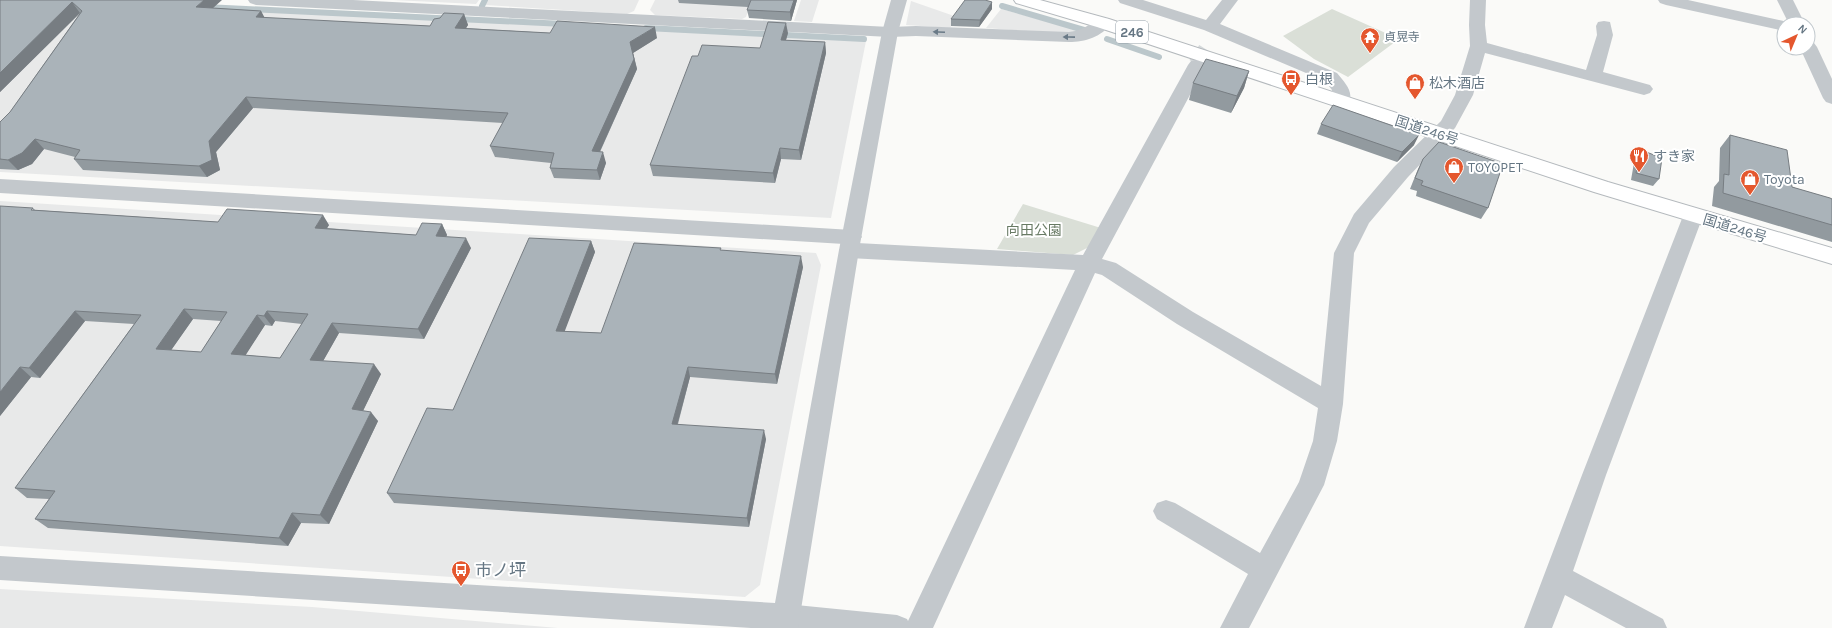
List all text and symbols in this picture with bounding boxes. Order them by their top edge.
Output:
north arrow [1776,16,1816,56]
road number: 246 [1116,21,1148,43]
text: N [1795,22,1810,37]
temple icon: 貞晃寺 [1359,26,1381,54]
one-way arrow [933,29,945,36]
place label: 貞晃寺 [1384,30,1420,44]
one-way arrow [1062,34,1075,40]
bus stop icon: 白根 [1280,68,1302,96]
place label: 白根 [1305,71,1333,88]
shop icon: 松木酒店 [1404,72,1426,100]
place label: 松木酒店 [1429,75,1485,92]
street label: 国道246号 [1393,112,1461,149]
restaurant icon: すき家 [1628,145,1650,173]
place label: すき家 [1653,148,1695,165]
shop icon: TOYOPET [1443,156,1465,184]
place label: TOYOPET [1468,159,1523,176]
shop icon: Toyota [1739,168,1761,196]
place label: Toyota [1764,171,1805,188]
street label: 国道246号 [1701,211,1769,246]
park label: 向田公園 [1006,222,1062,239]
bus stop icon: 市ノ坪 [450,559,472,587]
place label: 市ノ坪 [475,560,526,580]

